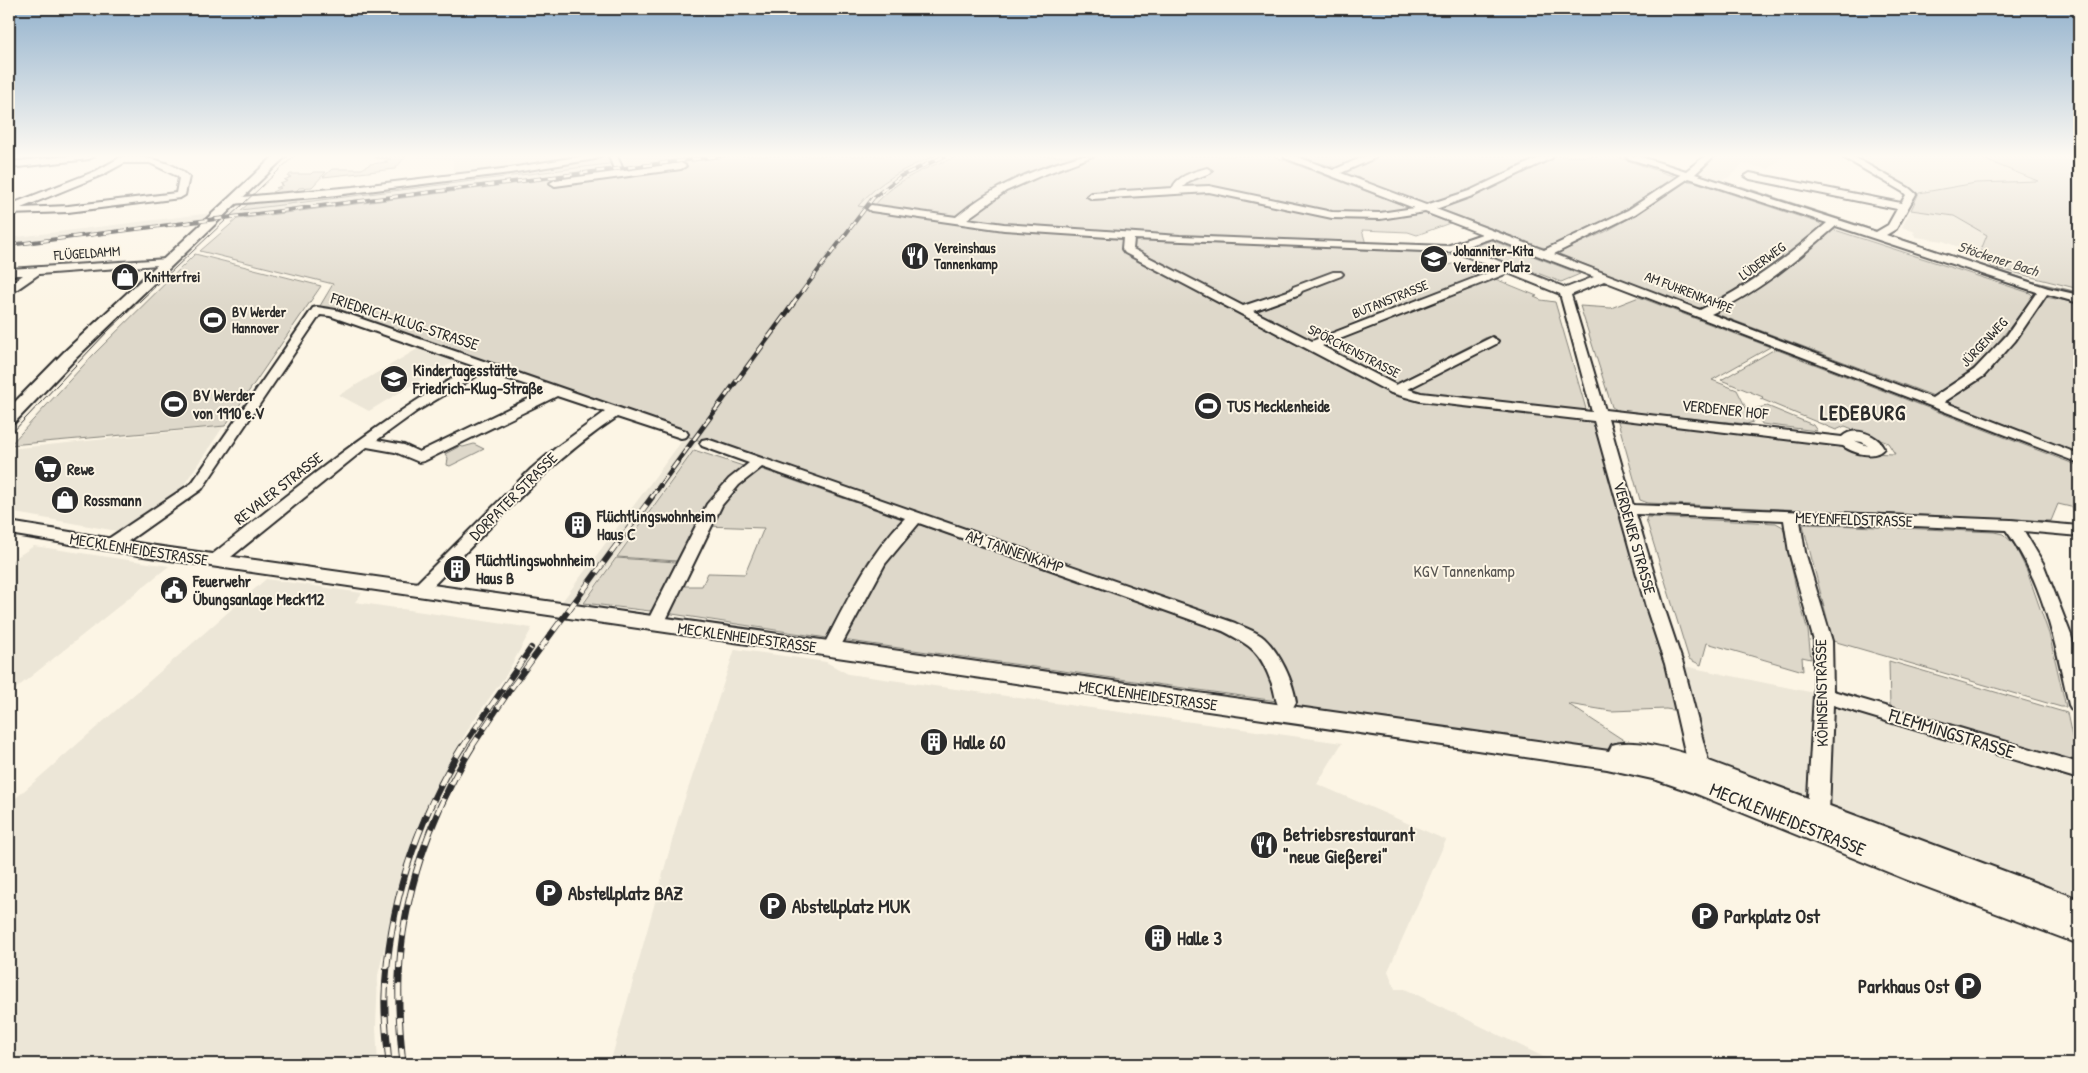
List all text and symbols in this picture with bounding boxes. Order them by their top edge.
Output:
water label: Stöckener Bach [1955,236,2043,282]
street label: LÜDERWEG [1734,237,1789,284]
place label: Vereinshaus Tannenkamp [933,238,998,275]
street label: FLÜGELDAMM [52,241,121,264]
restaurant icon: Vereinshaus Tannenkamp [900,241,930,271]
place label: Johanniter-Kita Verdener Platz [1453,241,1534,276]
school or university icon: Johanniter-Kita Verdener Platz [1419,244,1449,274]
shop icon: Knitterfrei [110,262,140,292]
street label: AM FUHRENKAMPE [1642,266,1736,317]
place label: Knitterfrei [144,267,201,286]
street label: BUTANSTRASSE [1349,275,1431,322]
street label: FRIEDRICH-KLUG-STRASSE [327,286,482,355]
place label: BV Werder Hannover [232,302,287,337]
sports icon: BV Werder Hannover [198,305,228,335]
street label: JÜRGENWEG [1956,313,2012,370]
street label: SPÖRCKENSTRASSE [1305,319,1404,382]
place label: Kindertagesstätte Friedrich-Klug-Straße [412,359,544,400]
school or university icon: Kindertagesstätte Friedrich-Klug-Straße [379,364,409,394]
place label: BV Werder von 1910 e.V [192,384,265,424]
sports icon: BV Werder von 1910 e.V [159,389,189,419]
sports icon: TUS Mecklenheide [1193,391,1223,421]
street label: VERDENER HOF [1681,394,1770,425]
place label: TUS Mecklenheide [1226,395,1331,417]
district label: LEDEBURG [1820,398,1906,427]
street label: REVALER STRASSE [229,446,327,530]
street label: DORPATER STRASSE [464,447,562,545]
supermarket icon: Rewe [33,454,63,484]
place label: Rewe [67,458,95,480]
street label: VERDENER STRASSE [1608,479,1662,597]
shop icon: Rossmann [50,485,80,515]
place label: Rossmann [84,489,142,511]
place label: Flüchtlingswohnheim Haus C [596,505,716,545]
street label: MEYENFELDSTRASSE [1795,506,1913,532]
building icon: Flüchtlingswohnheim Haus C [563,510,593,540]
street label: AM TANNENKAMP [963,524,1067,578]
street label: MECKLENHEIDESTRASSE [68,527,210,571]
place label: Flüchtlingswohnheim Haus B [475,549,595,589]
building icon: Flüchtlingswohnheim Haus B [442,554,472,584]
park label: KGV Tannenkamp [1413,560,1515,582]
place label: Feuerwehr Übungsanlage Meck112 [192,570,325,611]
public building icon: Feuerwehr Übungsanlage Meck112 [159,575,189,605]
street label: MECKLENHEIDESTRASSE [676,616,818,658]
street label: KÖHNSENSTRASSE [1809,639,1833,747]
street label: MECKLENHEIDESTRASSE [1077,674,1219,716]
street label: FLEMMINGSTRASSE [1885,701,2019,765]
building icon: Halle 60 [919,727,949,757]
place label: Halle 60 [953,729,1006,755]
street label: MECKLENHEIDESTRASSE [1706,776,1870,862]
place label: Betriebsrestaurant "neue Gießerei" [1283,821,1416,870]
restaurant icon: Betriebsrestaurant "neue Gießerei" [1249,830,1279,860]
parking icon: Abstellplatz BAZ [534,878,564,908]
place label: Abstellplatz BAZ [568,880,683,907]
parking icon: Abstellplatz MUK [758,891,788,921]
place label: Abstellplatz MUK [792,893,910,920]
parking icon: Parkplatz Ost [1690,901,1720,931]
place label: Parkplatz Ost [1724,903,1821,930]
building icon: Halle 3 [1143,923,1173,953]
place label: Halle 3 [1177,925,1222,951]
parking icon: Parkhaus Ost [1953,971,1983,1001]
place label: Parkhaus Ost [1858,973,1950,999]

